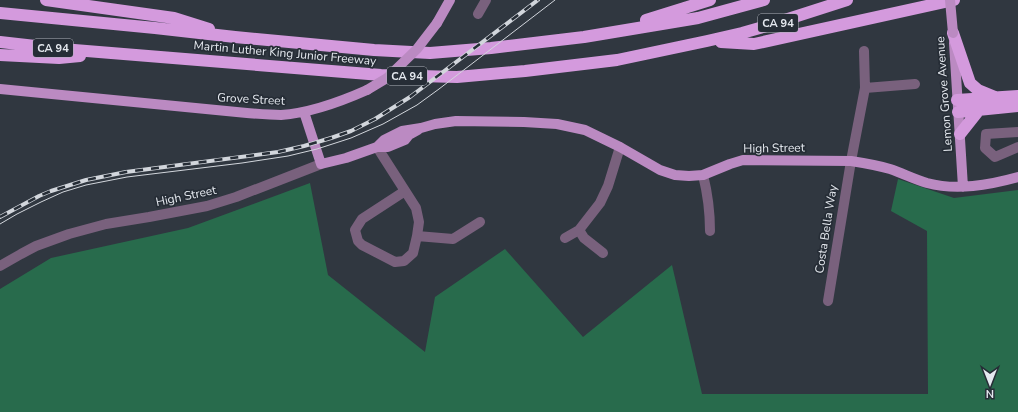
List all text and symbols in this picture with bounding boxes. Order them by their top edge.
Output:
road number: CA 94 [758,14,798,32]
street label: Lemon Grove Avenue [932,36,956,152]
street label: Martin Luther King Junior Freeway [193,37,378,69]
road number: CA 94 [33,39,73,57]
road number: CA 94 [387,67,427,85]
street label: Grove Street [217,89,286,109]
street label: High Street [743,139,806,157]
street label: High Street [154,182,219,210]
street label: Costa Bella Way [811,183,841,275]
north arrow [970,364,1010,404]
text: N [986,386,994,401]

